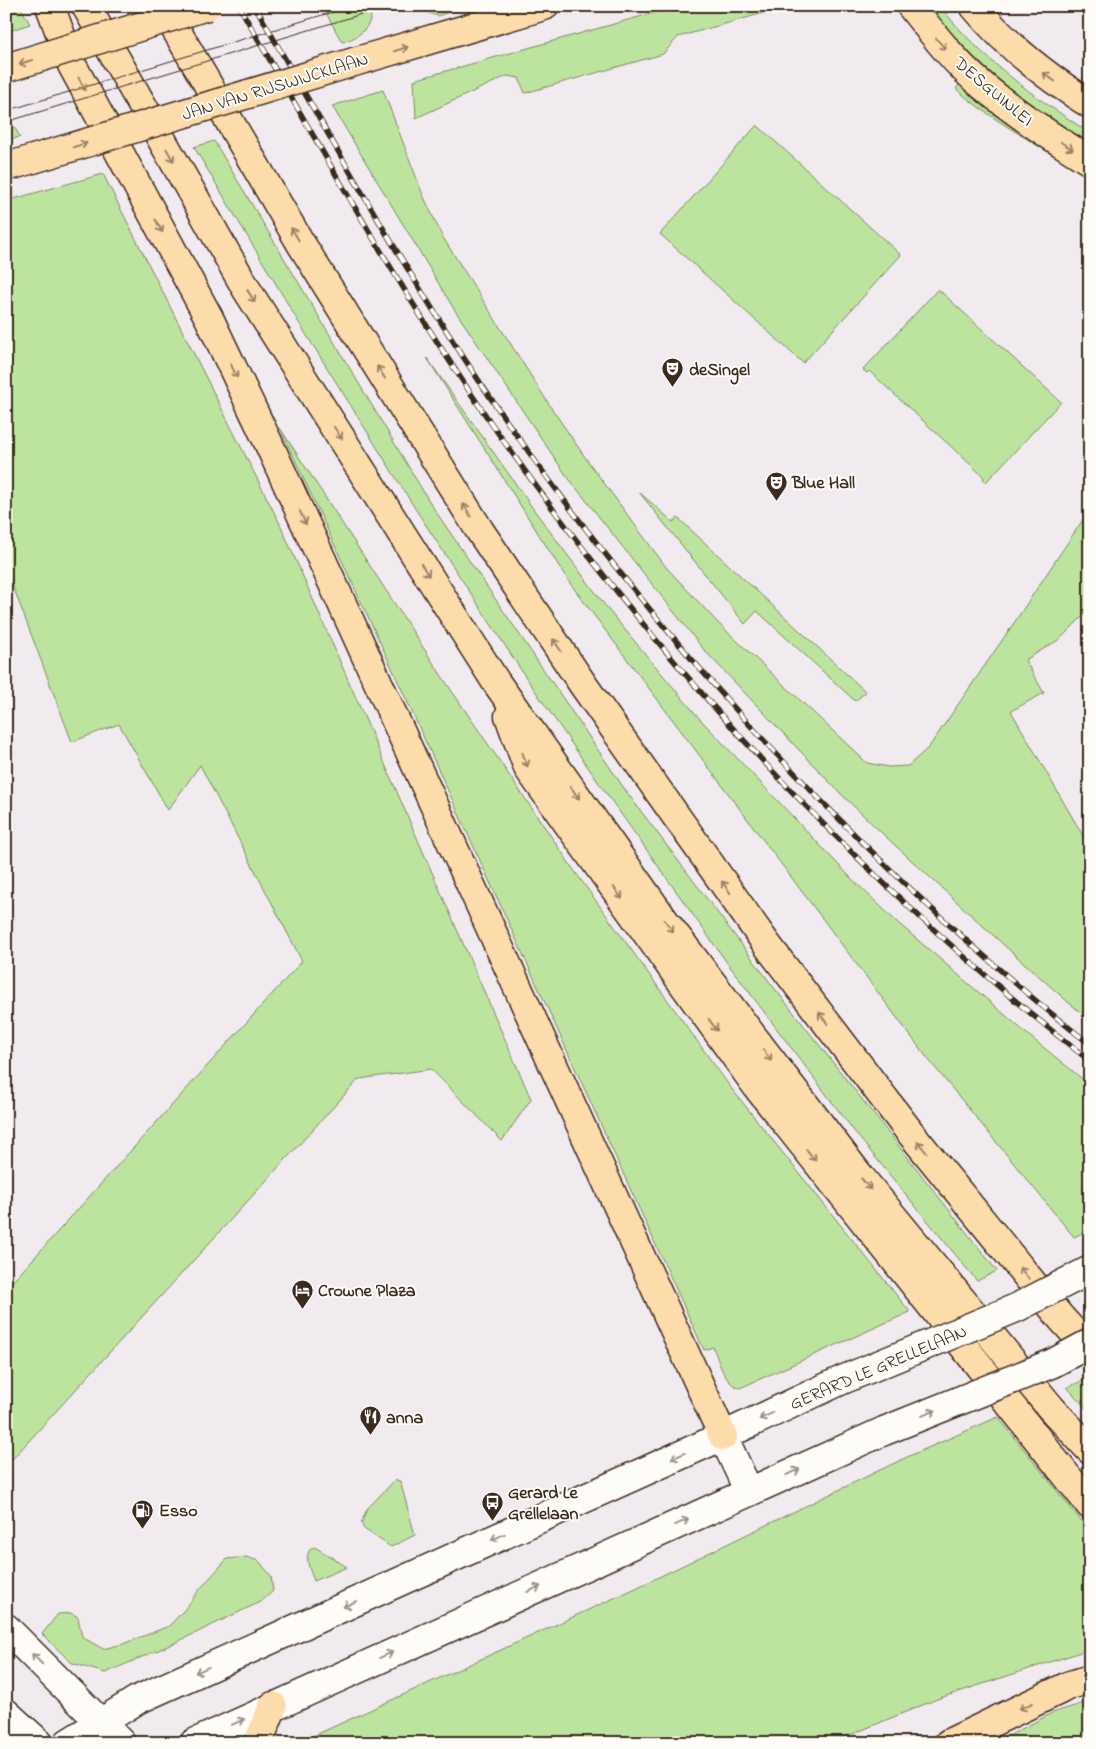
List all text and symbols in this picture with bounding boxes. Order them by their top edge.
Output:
one-way arrow [935,38,947,51]
one-way arrow [392,43,408,53]
street label: JAN VAN RIJSWIJCKLAAN [179,47,372,129]
street label: DESGUINLEI [947,51,1038,134]
one-way arrow [19,58,35,67]
one-way arrow [1043,71,1056,82]
one-way arrow [77,76,87,90]
one-way arrow [72,140,88,150]
one-way arrow [1059,142,1073,152]
one-way arrow [165,148,175,163]
one-way arrow [154,219,164,234]
one-way arrow [290,227,300,241]
one-way arrow [246,289,256,303]
theatre icon: deSingel [661,357,685,388]
place label: deSingel [689,358,750,385]
one-way arrow [229,363,239,378]
one-way arrow [376,365,386,379]
one-way arrow [333,426,343,440]
theatre icon: Blue Hall [764,470,788,501]
place label: Blue Hall [791,471,855,497]
one-way arrow [462,503,472,517]
one-way arrow [298,510,308,525]
one-way arrow [421,563,431,577]
one-way arrow [552,638,562,652]
one-way arrow [521,752,530,768]
one-way arrow [570,786,580,800]
one-way arrow [721,880,731,894]
one-way arrow [613,886,623,900]
one-way arrow [663,919,674,932]
one-way arrow [817,1012,828,1025]
one-way arrow [707,1018,718,1031]
one-way arrow [762,1048,772,1062]
one-way arrow [916,1140,927,1153]
one-way arrow [805,1148,816,1161]
one-way arrow [860,1177,871,1190]
one-way arrow [1019,1267,1030,1280]
hotel icon: Crowne Plaza [290,1278,314,1309]
place label: Crowne Plaza [318,1279,416,1305]
street label: GERARD LE GRELLELAAN [786,1320,971,1418]
restaurant icon: anna [358,1405,382,1436]
place label: anna [386,1406,423,1432]
one-way arrow [922,1407,937,1416]
one-way arrow [759,1412,774,1421]
one-way arrow [671,1451,686,1461]
one-way arrow [785,1466,800,1476]
place label: Gerard Le Grellelaan [508,1481,579,1528]
bus stop icon: Gerard Le Grellelaan [480,1490,504,1521]
fuel station icon: Esso [131,1498,155,1529]
place label: Esso [159,1499,198,1525]
one-way arrow [674,1516,689,1526]
one-way arrow [491,1532,506,1542]
one-way arrow [526,1584,541,1594]
one-way arrow [343,1600,358,1609]
one-way arrow [378,1650,393,1660]
one-way arrow [31,1653,43,1665]
one-way arrow [195,1666,210,1676]
one-way arrow [1019,1702,1034,1712]
one-way arrow [230,1717,245,1727]

